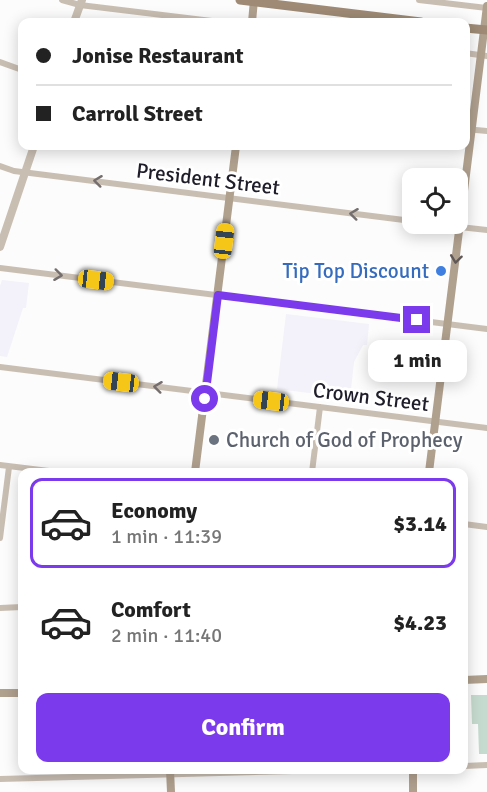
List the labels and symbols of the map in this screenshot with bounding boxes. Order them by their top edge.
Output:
street label: President Street [135,157,281,201]
one-way arrow [94,176,103,188]
one-way arrow [350,208,359,220]
car [213,222,235,260]
one-way arrow [450,254,462,263]
place label: Tip Top Discount [282,258,429,284]
marker: Tip Top Discount [434,264,448,278]
one-way arrow [53,268,63,280]
car [77,269,115,291]
route end [403,306,430,333]
callout: 1 min [368,341,466,383]
car [102,371,140,393]
street label: Crown Street [311,377,431,417]
one-way arrow [153,381,163,394]
route start [191,385,218,412]
car [252,390,290,412]
place label: Church of God of Prophecy [226,427,463,453]
marker: Church of God of Prophecy [207,433,221,447]

